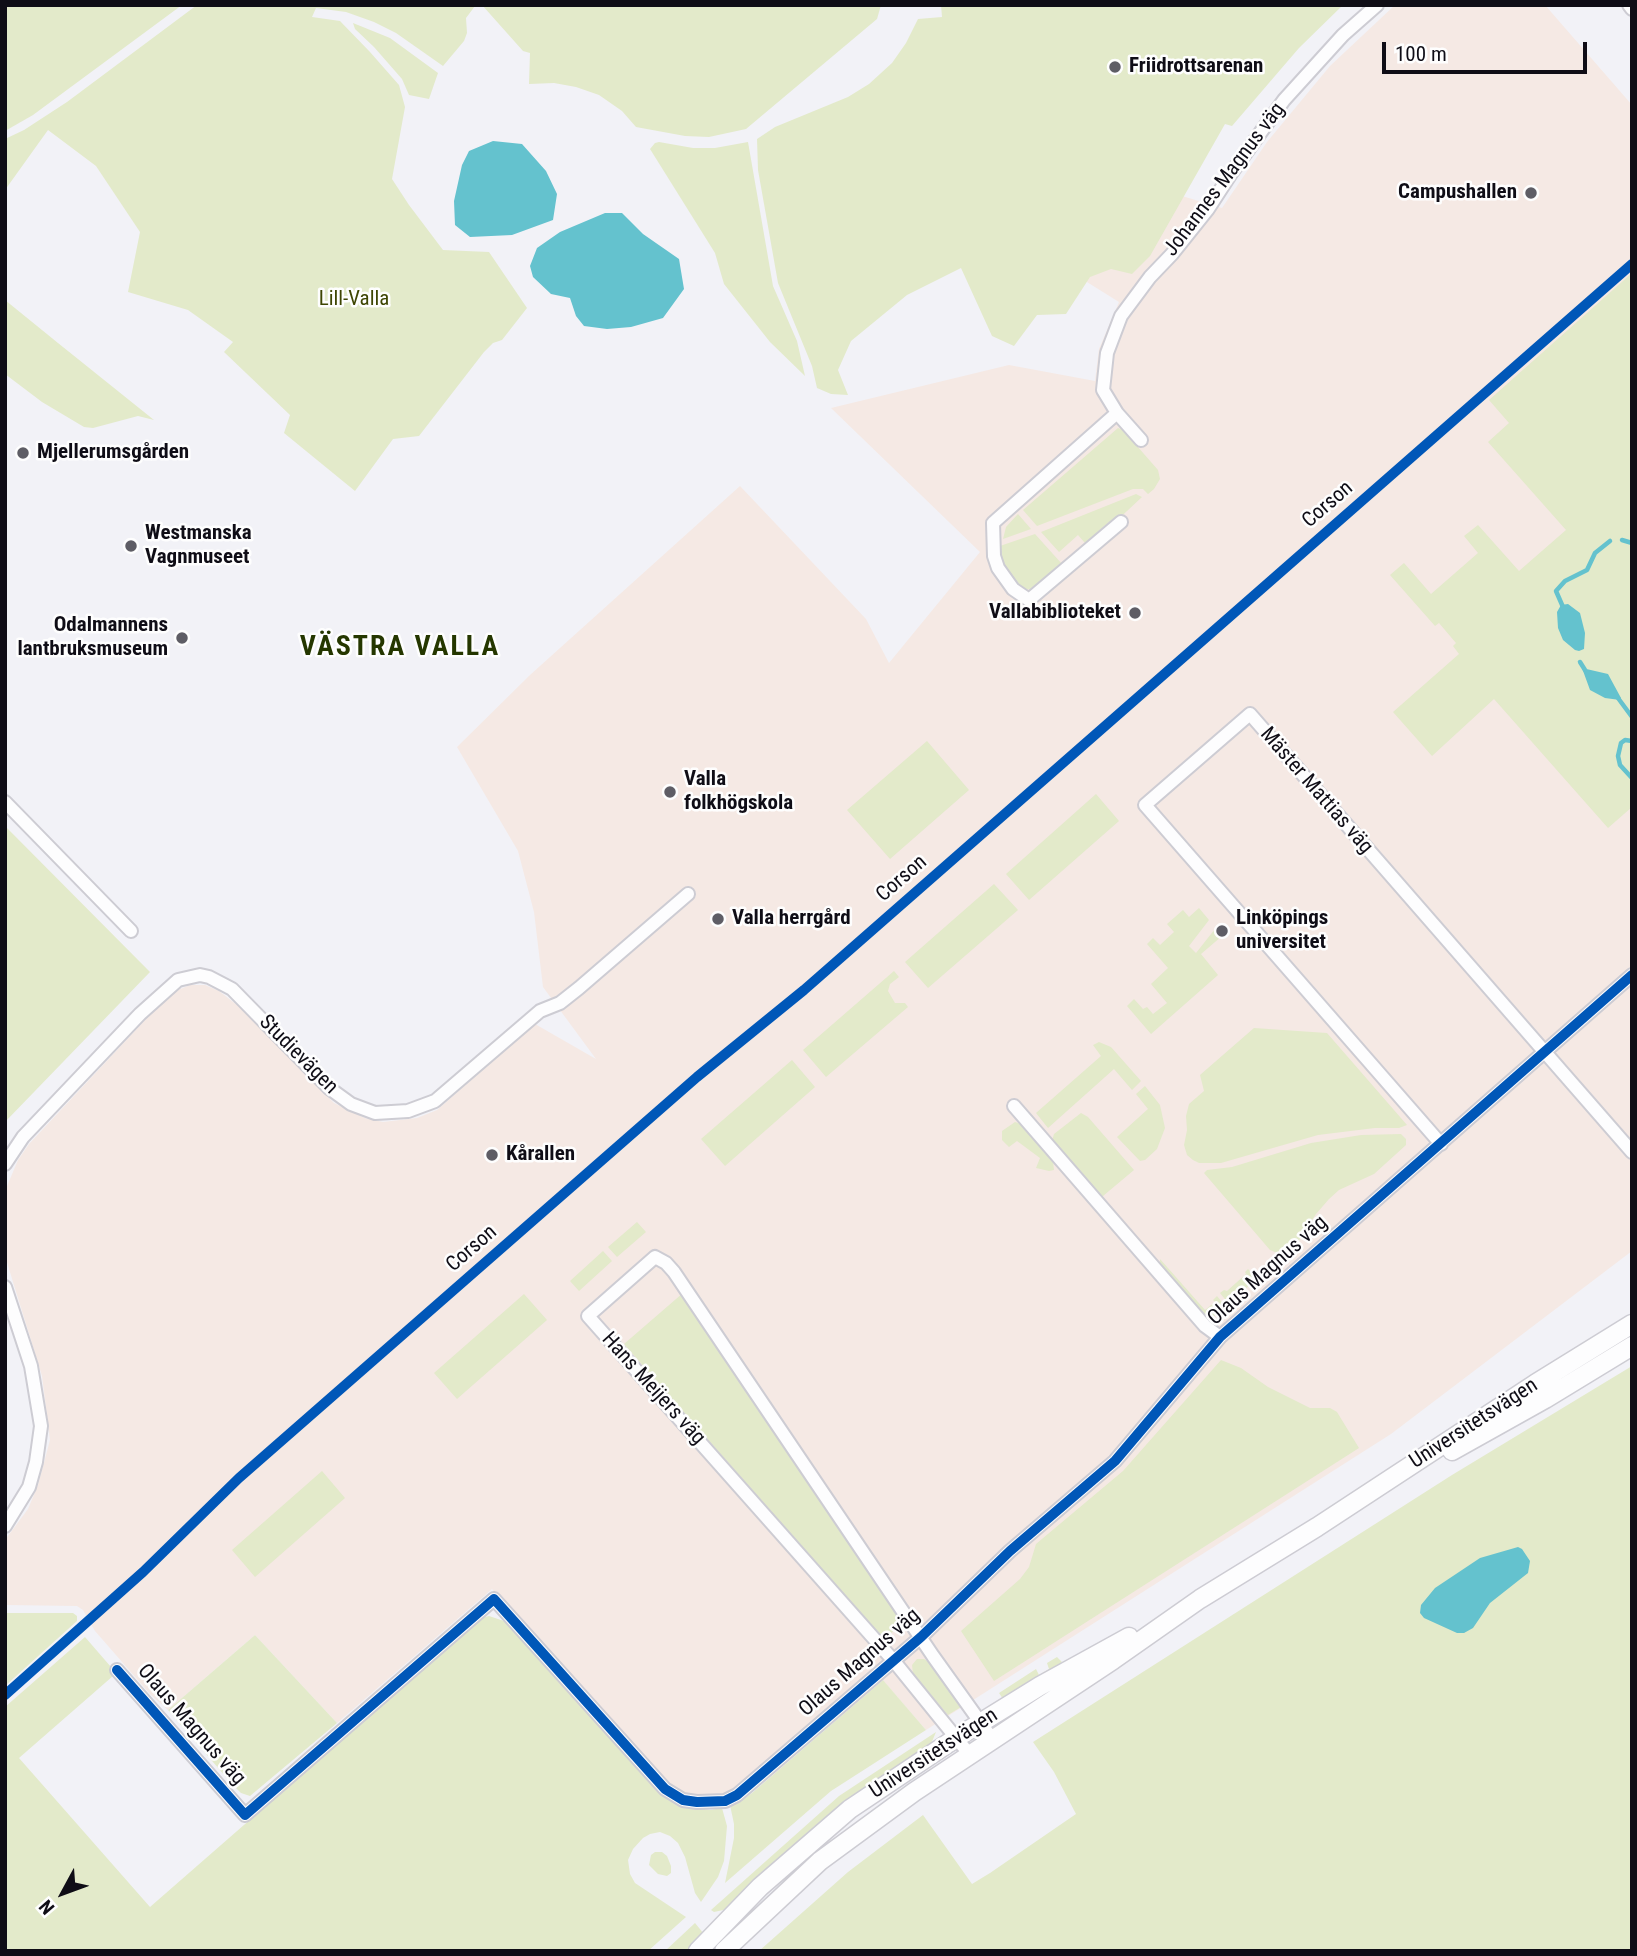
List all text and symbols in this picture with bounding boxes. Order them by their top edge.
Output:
scale bar [1385,28,1590,72]
text: 100 m [1395,42,1447,66]
place label: Friidrottsarenan [1129,54,1263,80]
marker: Friidrottsarenan [1107,59,1123,75]
street label: Johannes Magnus väg [1159,98,1291,262]
place label: Campushallen [1398,180,1517,206]
marker: Campushallen [1523,185,1539,201]
park label: Lill-Valla [319,287,389,313]
place label: Mjellerumsgården [37,440,189,466]
marker: Mjellerumsgården [15,445,31,461]
street label: Corson [1297,476,1359,534]
place label: Westmanska Vagnmuseet [145,521,252,571]
marker: Westmanska Vagnmuseet [123,538,139,554]
place label: Vallabiblioteket [989,600,1121,626]
marker: Vallabiblioteket [1127,605,1143,621]
place label: Odalmannens lantbruksmuseum [17,613,168,663]
marker: Odalmannens lantbruksmuseum [174,630,190,646]
district label: VÄSTRA VALLA [301,631,499,665]
street label: Mäster Mattias väg [1254,722,1378,860]
place label: Valla folkhögskola [684,767,793,817]
marker: Valla folkhögskola [662,784,678,800]
street label: Corson [871,850,933,908]
place label: Valla herrgård [732,906,851,932]
place label: Linköpings universitet [1236,906,1328,956]
marker: Valla herrgård [710,911,726,927]
marker: Linköpings universitet [1214,923,1230,939]
street label: Studievägen [253,1010,343,1100]
place label: Kårallen [506,1142,575,1168]
marker: Kårallen [484,1147,500,1163]
street label: Olaus Magnus väg [1203,1211,1333,1331]
street label: Corson [441,1220,503,1278]
street label: Hans Meijers väg [596,1328,710,1450]
street label: Universitetsvägen [1405,1373,1543,1475]
street label: Olaus Magnus väg [794,1604,926,1722]
street label: Olaus Magnus väg [132,1659,250,1791]
street label: Universitetsvägen [865,1703,1003,1805]
north arrow [28,1858,98,1928]
text: N [34,1895,59,1919]

